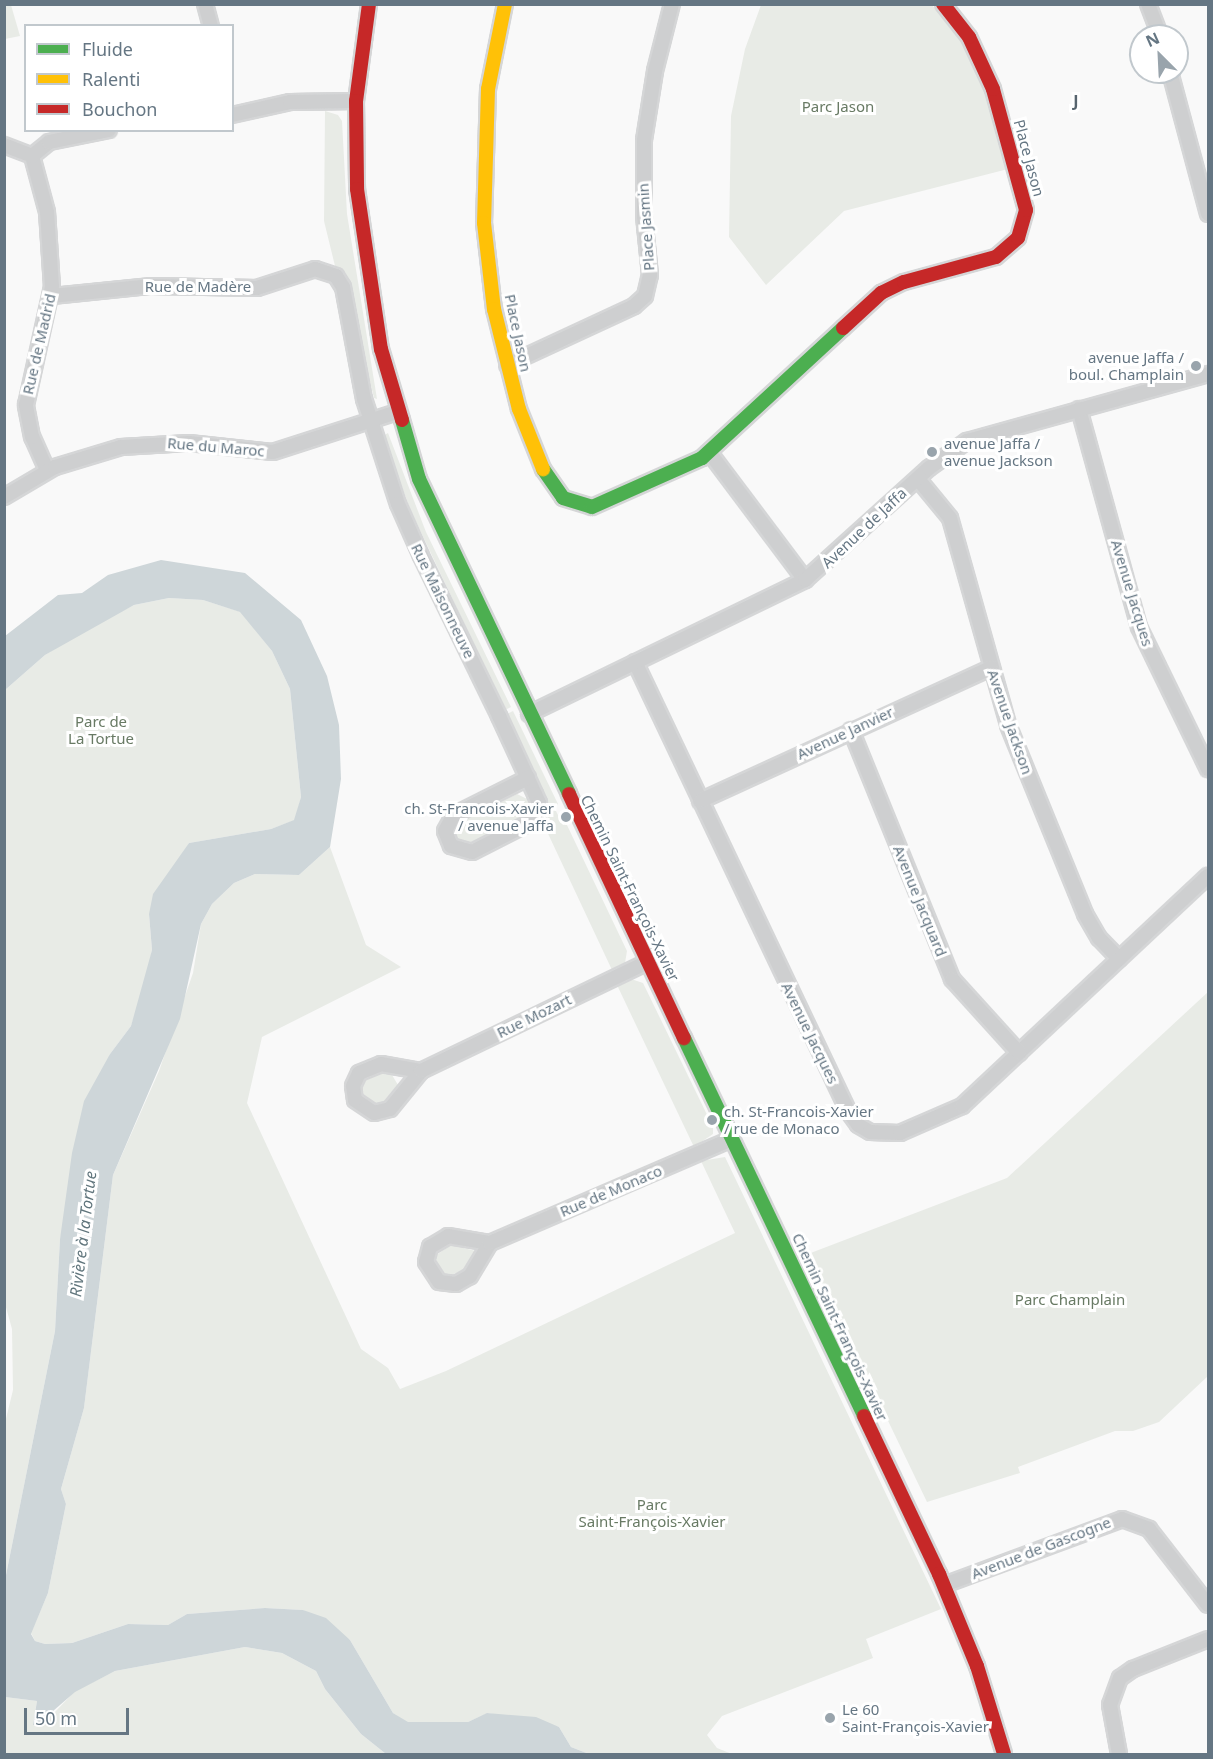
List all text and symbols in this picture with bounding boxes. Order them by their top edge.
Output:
legend [24,24,234,132]
north arrow [1129,24,1189,84]
text: N [1142,27,1163,52]
text: Fluide [82,37,133,61]
text: Ralenti [82,67,140,91]
district label: J [1073,91,1079,111]
text: Bouchon [82,97,158,121]
park label: Parc Jason [802,98,874,116]
street label: Place Jason [1010,118,1048,198]
street label: Place Jasmin [634,183,658,271]
street label: Rue de Madère [145,278,251,296]
street label: Rue de Madrid [19,292,59,396]
street label: Place Jason [501,293,535,373]
place label: avenue Jaffa / boul. Champlain [1069,348,1184,383]
marker: avenue Jaffa / boul. Champlain [1189,359,1203,373]
street label: Rue du Maroc [167,434,265,460]
place label: avenue Jaffa / avenue Jackson [944,434,1053,469]
marker: avenue Jaffa / avenue Jackson [925,445,939,459]
street label: Avenue de Jaffa [818,484,910,572]
street label: Avenue Jacques [1107,538,1157,648]
street label: Rue Maisonneuve [407,541,479,661]
street label: Avenue Jackson [984,667,1036,777]
street label: Avenue Janvier [794,703,896,763]
park label: Parc de La Tortue [68,712,134,747]
street label: Chemin Saint-François-Xavier [577,792,683,984]
place label: ch. St-Francois-Xavier / avenue Jaffa [404,799,554,834]
marker: ch. St-Francois-Xavier / avenue Jaffa [559,810,573,824]
street label: Avenue Jacquard [889,843,951,959]
street label: Avenue Jacques [778,979,842,1087]
street label: Rue Mozart [494,990,574,1042]
place label: ch. St-Francois-Xavier / rue de Monaco [724,1102,874,1137]
marker: ch. St-Francois-Xavier / rue de Monaco [705,1113,719,1127]
street label: Rue de Monaco [557,1161,665,1221]
water label: Rivière à la Tortue [66,1170,100,1298]
street label: Chemin Saint-François-Xavier [788,1230,892,1424]
park label: Parc Champlain [1015,1291,1125,1309]
park label: Parc Saint-François-Xavier [579,1495,725,1530]
street label: Avenue de Gascogne [969,1513,1113,1583]
scale bar [27,1696,132,1734]
place label: Le 60 Saint-François-Xavier [842,1700,989,1735]
text: 50 m [35,1706,77,1730]
marker: Le 60 Saint-François-Xavier [823,1711,837,1725]

